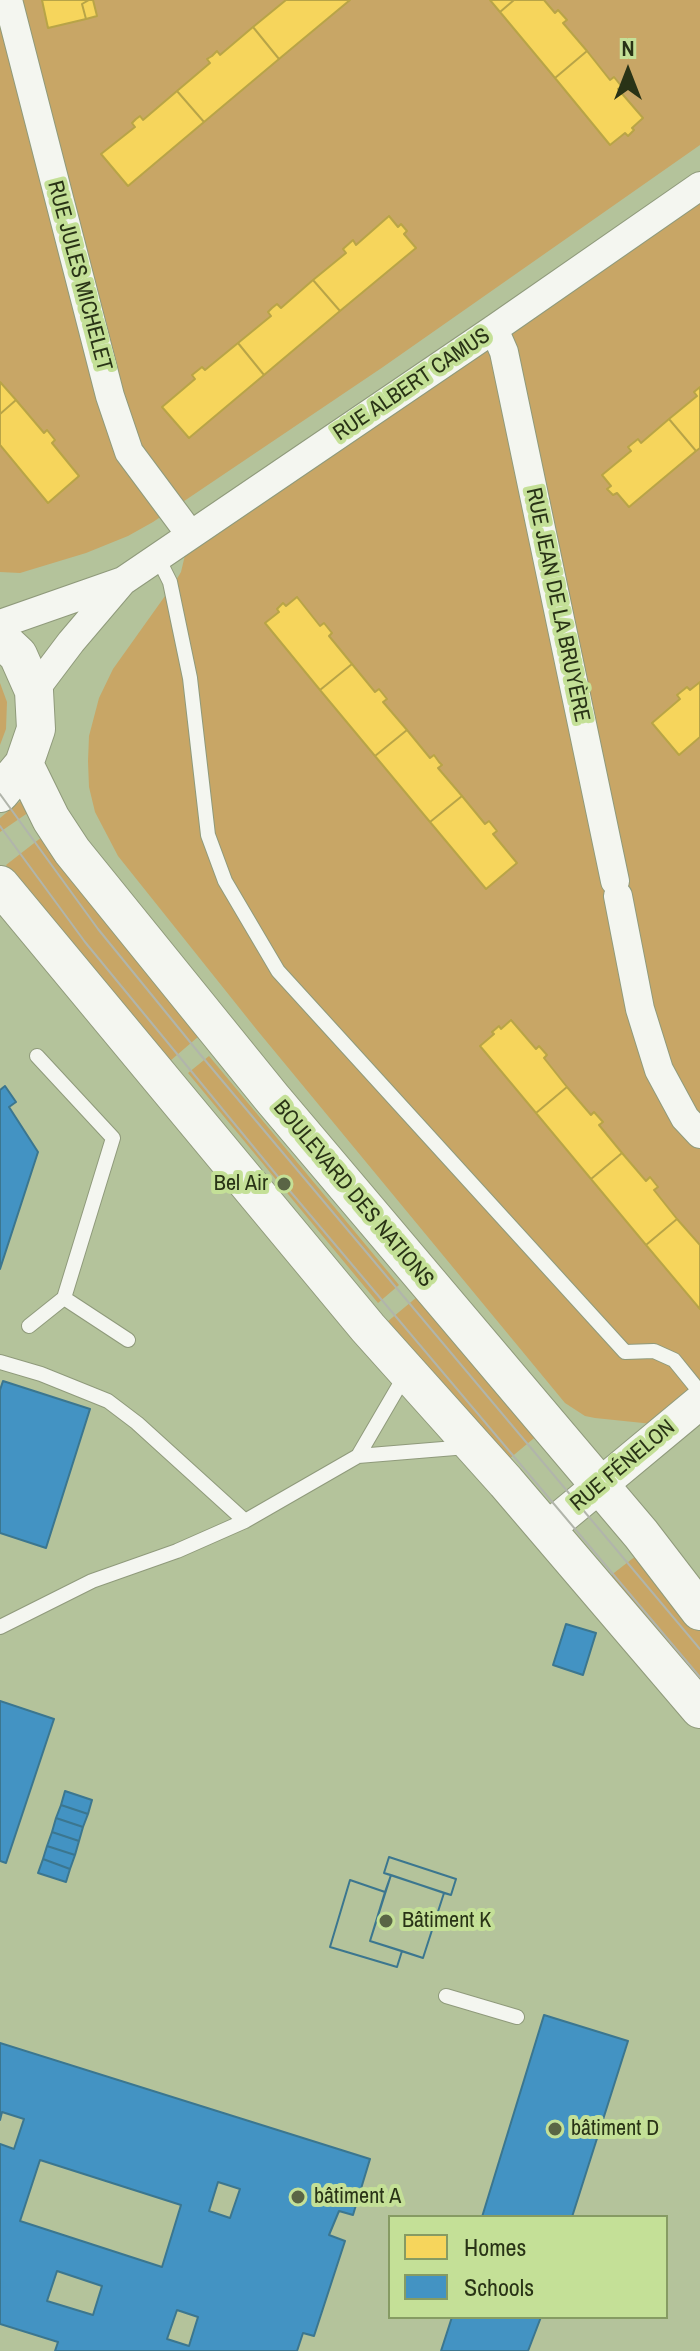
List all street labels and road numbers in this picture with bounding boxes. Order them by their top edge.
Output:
street label: RUE JULES MICHELET [41,178,117,374]
street label: RUE ALBERT CAMUS [329,323,495,447]
street label: RUE JEAN DE LA BRUYÈRE [519,486,595,724]
street label: BOULEVARD DES NATIONS [267,1095,439,1293]
street label: RUE FÉNELON [565,1415,681,1517]

